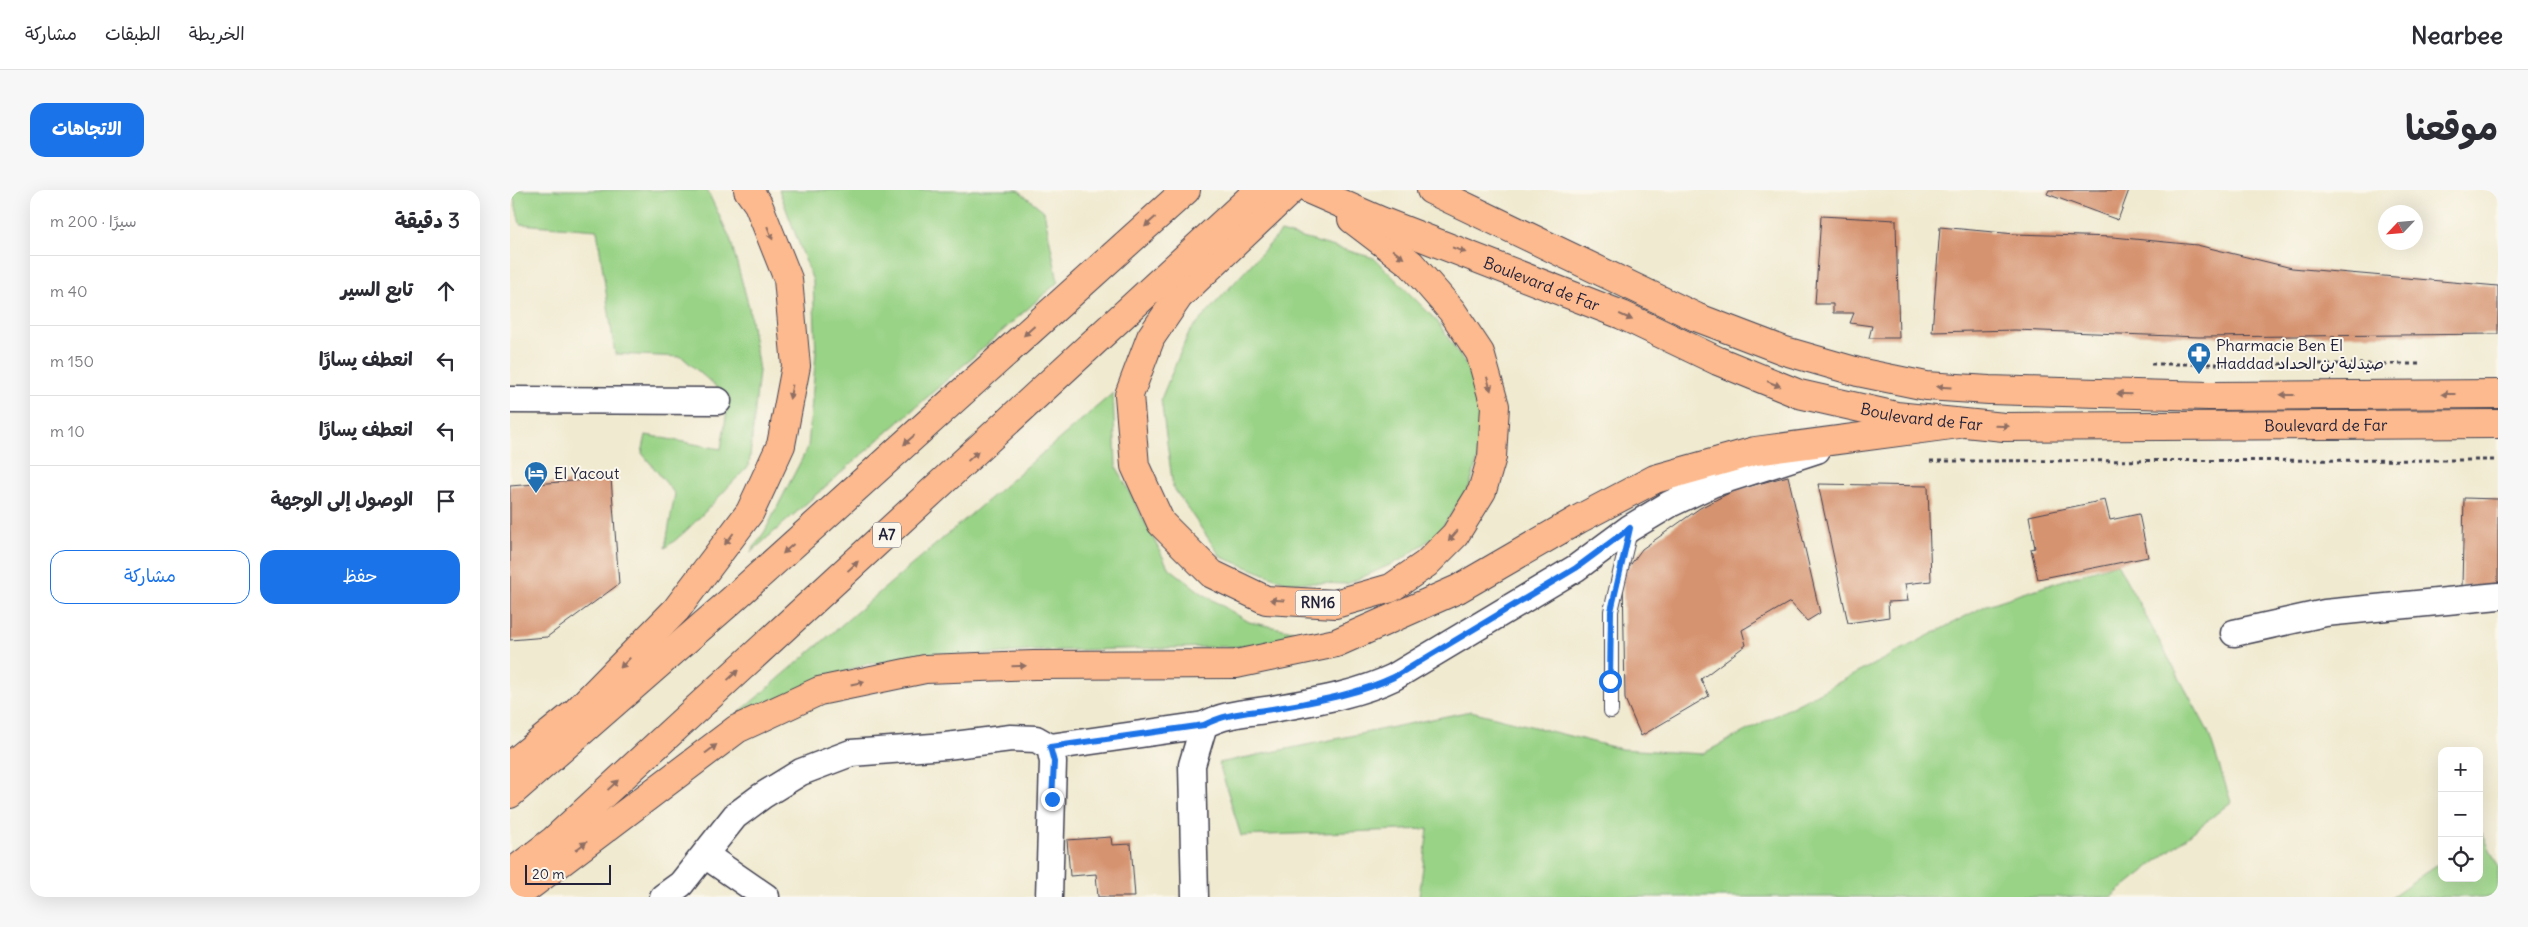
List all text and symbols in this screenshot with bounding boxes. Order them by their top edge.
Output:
text: Nearbee [2411,20,2503,50]
text: مشاركة [25,22,77,45]
text: الطبقات [105,22,161,45]
text: الخريطة [189,22,245,45]
button: الاتجاهات [30,103,144,157]
text: موقعنا [2405,105,2498,149]
north arrow [2378,205,2423,250]
text: 3 دقيقة [395,207,460,234]
text: سيرًا · 200 m [50,211,137,231]
one-way arrow [1144,216,1156,228]
one-way arrow [766,226,774,241]
one-way arrow [1452,246,1467,254]
one-way arrow [1391,248,1404,259]
street label: Boulevard de Far [1481,252,1603,316]
text: تابع السير [341,277,413,301]
icon: ahead [432,277,460,305]
text: 40 m [50,281,88,301]
one-way arrow [1619,314,1633,322]
one-way arrow [1024,325,1036,337]
place label: Pharmacie Ben El Haddad صيدلية بن الحداد [2216,335,2384,373]
pharmacy icon: Pharmacie Ben El Haddad صيدلية بن الحداد [2186,341,2212,375]
text: انعطف يسارًا [319,347,413,371]
icon: left [432,347,460,375]
text: 150 m [50,351,94,371]
one-way arrow [1485,377,1493,392]
one-way arrow [1767,380,1782,388]
one-way arrow [1936,382,1952,390]
one-way arrow [787,384,795,399]
one-way arrow [2116,389,2132,397]
one-way arrow [2441,390,2457,398]
one-way arrow [2279,391,2295,399]
street label: Boulevard de Far [1859,398,1984,435]
street label: Boulevard de Far [2264,415,2388,435]
text: انعطف يسارًا [319,417,413,441]
icon: left [432,417,460,445]
text: 10 m [50,421,85,441]
one-way arrow [1994,423,2010,431]
one-way arrow [903,434,915,446]
one-way arrow [966,450,978,462]
hotel icon: El Yacout [523,460,549,494]
place label: El Yacout [554,463,620,483]
text: الوصول إلى الوجهة [270,487,413,511]
icon: arrive [432,487,460,515]
road number: A7 [873,522,901,548]
one-way arrow [1448,530,1459,542]
one-way arrow [724,532,735,545]
one-way arrow [783,543,795,555]
button: مشاركة [50,550,250,604]
button: حفظ [260,550,460,604]
one-way arrow [846,560,859,571]
road number: RN16 [1296,590,1340,616]
one-way arrow [1269,596,1285,604]
one-way arrow [619,657,631,669]
one-way arrow [1011,662,1027,670]
one-way arrow [727,669,739,681]
route start [1599,670,1622,693]
one-way arrow [850,679,866,687]
one-way arrow [704,743,717,754]
map controls [2438,747,2483,882]
button: + [2438,747,2483,792]
one-way arrow [607,779,619,791]
route end [1041,788,1064,811]
button: − [2438,792,2483,837]
button: locate [2438,837,2483,882]
one-way arrow [574,841,587,852]
scale bar [525,862,611,885]
text: 20 m [532,865,565,883]

